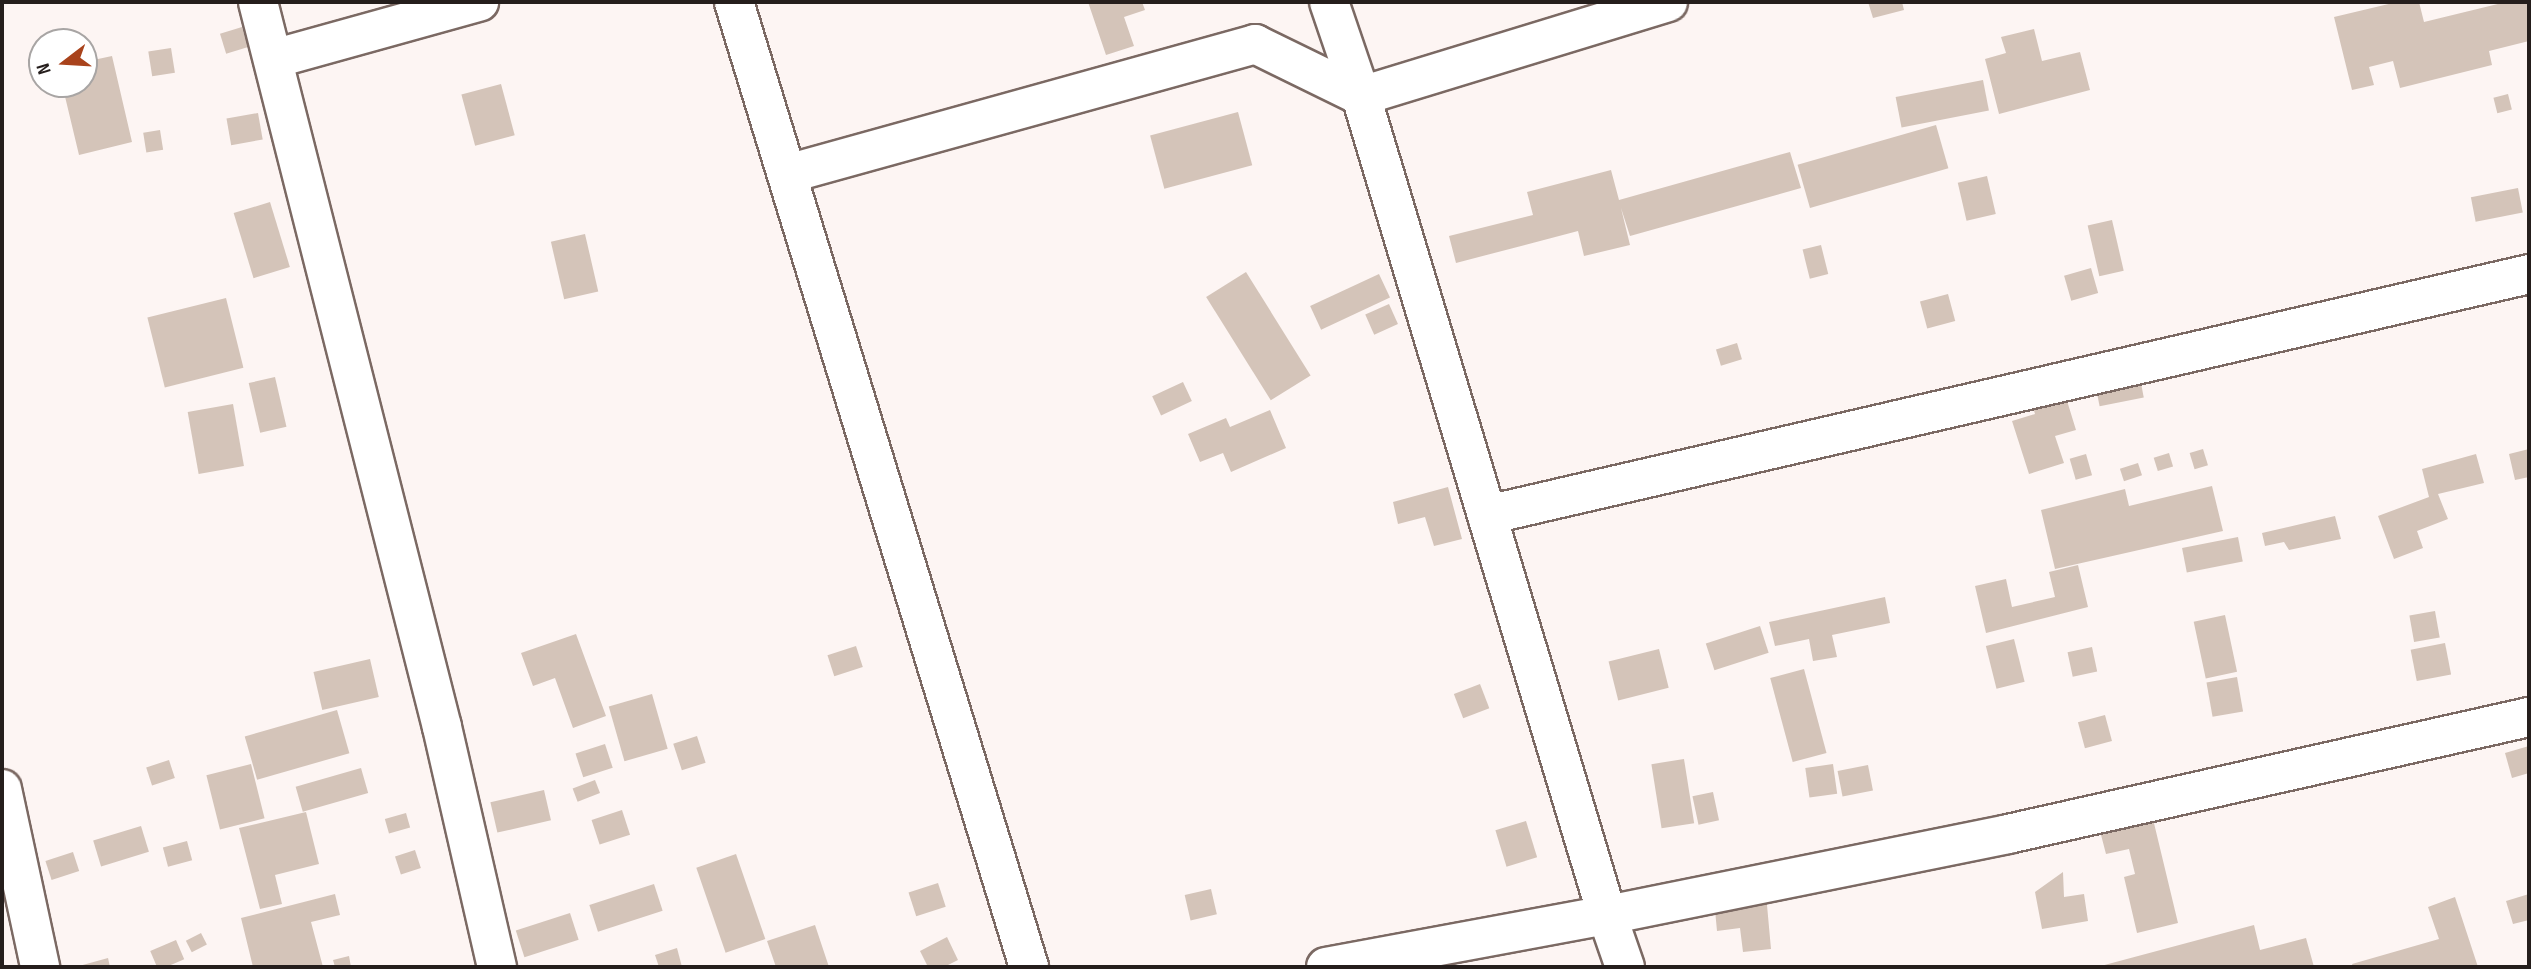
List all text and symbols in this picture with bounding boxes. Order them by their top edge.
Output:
north arrow [28,28,98,98]
text: N [32,60,57,77]

